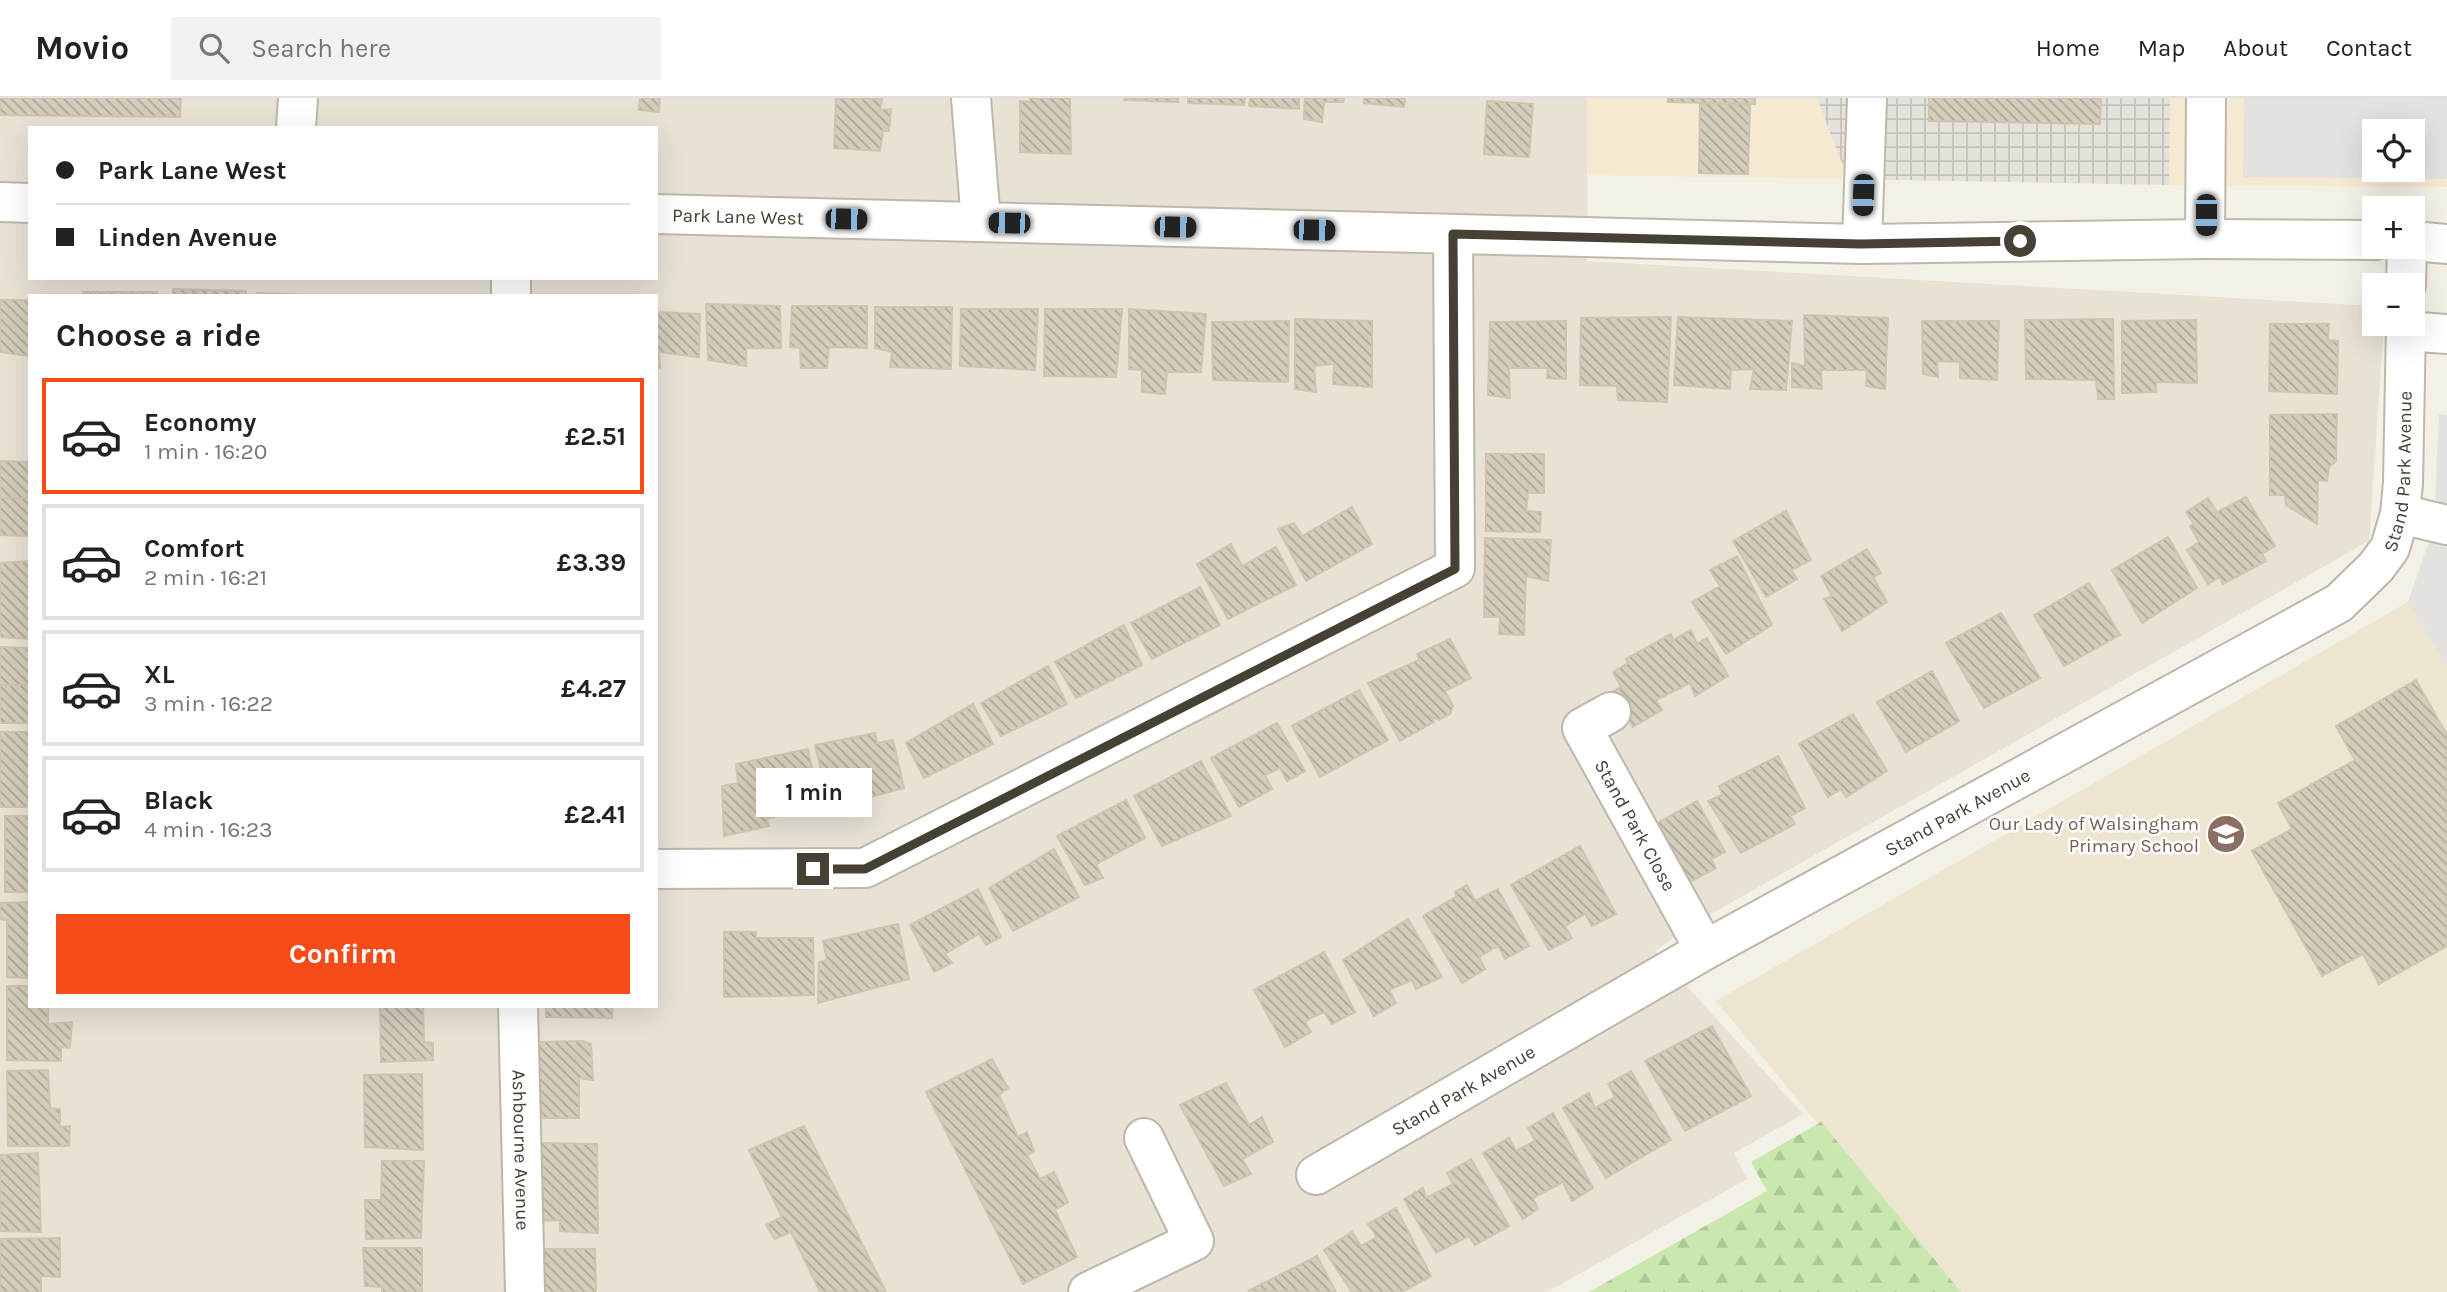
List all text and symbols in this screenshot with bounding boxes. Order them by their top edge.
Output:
search box [171,17,661,80]
text: Movio [35,29,129,67]
icon: search [195,29,233,67]
text: Search here [251,33,391,64]
text: Home [2036,34,2100,62]
text: Map [2138,34,2185,62]
text: About [2223,34,2288,62]
text: Contact [2326,34,2412,62]
map controls [2362,119,2425,336]
button: locate [2362,119,2425,182]
text: Park Lane West [98,155,286,186]
car [1852,174,1875,216]
car [2196,194,2217,236]
button: + [2362,196,2425,259]
street label: Park Lane West [672,204,804,230]
car [825,208,868,230]
car [988,212,1031,234]
car [1154,216,1197,238]
car [1293,219,1336,241]
text: Linden Avenue [98,222,277,253]
route start [2004,225,2036,257]
button: − [2362,273,2425,336]
text: Choose a ride [56,317,261,354]
street label: Stand Park Avenue [2379,391,2417,555]
icon: car [60,405,123,468]
text: Economy [144,407,256,438]
text: £2.51 [565,421,626,452]
text: 1 min · 16:20 [144,438,267,465]
icon: car [60,531,123,594]
text: Comfort [144,533,245,564]
text: £3.39 [557,547,626,578]
text: 2 min · 16:21 [144,564,267,591]
icon: car [60,657,123,720]
text: XL [144,659,175,690]
text: £4.27 [561,673,626,704]
text: 3 min · 16:22 [144,690,273,717]
street label: Stand Park Close [1590,756,1680,895]
street label: Stand Park Avenue [1881,764,2034,861]
callout: 1 min [755,768,871,816]
text: 1 min [785,779,843,806]
icon: car [60,783,123,846]
text: Black [144,785,213,816]
text: £2.41 [564,799,626,830]
place label: Our Lady of Walsingham Primary School [1989,813,2199,857]
school or university icon: Our Lady of Walsingham Primary School [2205,813,2247,855]
text: 4 min · 16:23 [144,816,273,843]
route end [797,853,829,885]
button: Confirm [56,914,630,994]
street label: Stand Park Avenue [1388,1041,1539,1141]
street label: Ashbourne Avenue [508,1069,533,1231]

